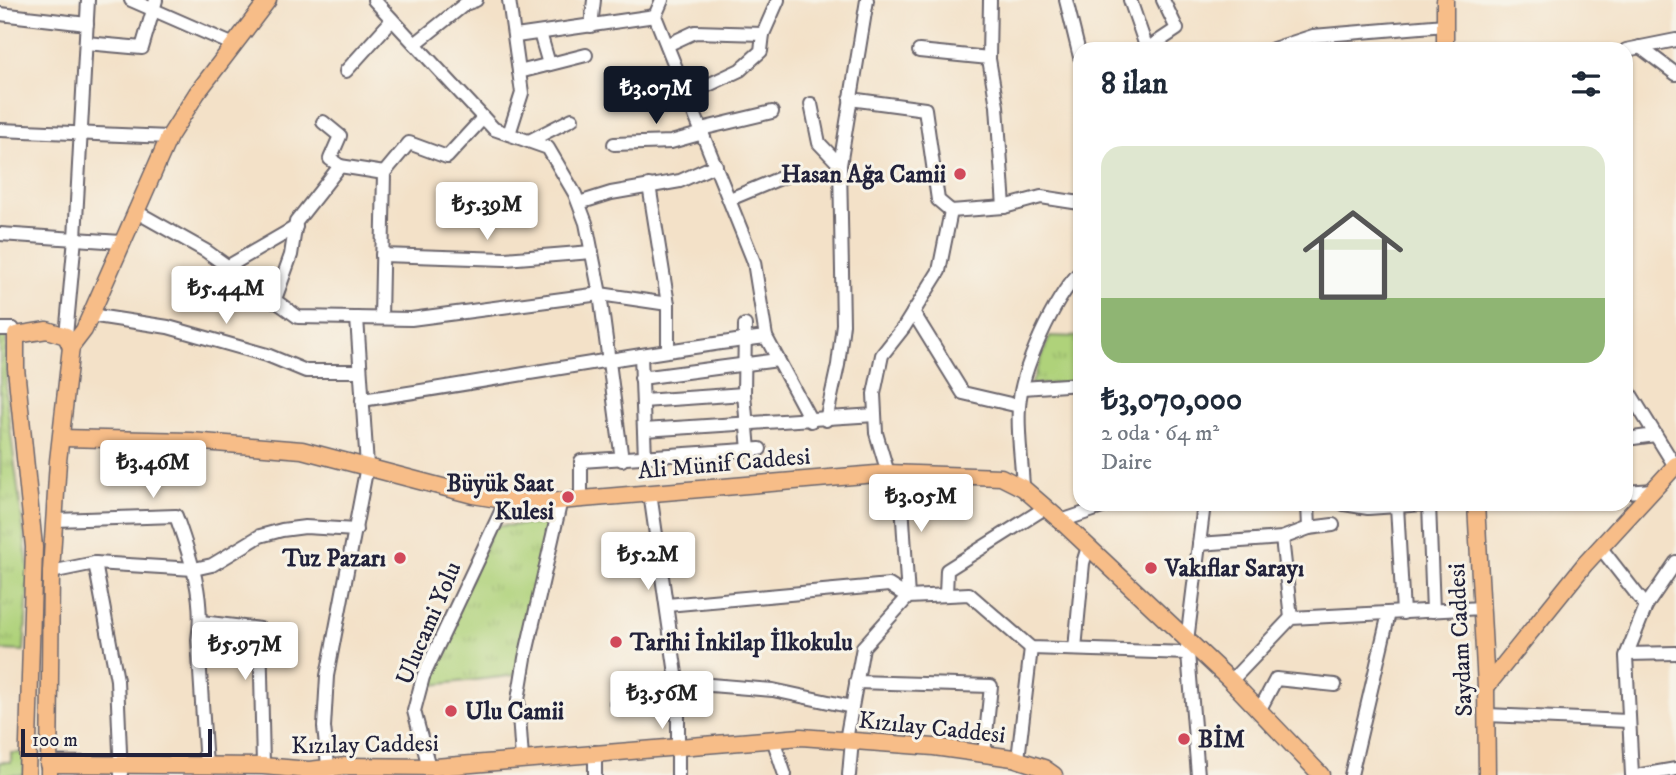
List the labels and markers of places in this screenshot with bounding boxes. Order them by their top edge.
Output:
pin: ₺3.07M [599,66,713,126]
place label: Hasan Ağa Camii [781,160,946,190]
marker: Hasan Ağa Camii [952,166,968,182]
pin: ₺5.39M [430,182,544,242]
pin: ₺5.44M [169,266,283,326]
pin: ₺3.46M [96,440,210,500]
place label: Büyük Saat Kulesi [447,469,554,527]
pin: ₺3.05M [864,475,978,534]
marker: Büyük Saat Kulesi [560,489,576,505]
pin: ₺5.2M [599,532,697,592]
place label: Tuz Pazarı [282,544,386,574]
marker: Tuz Pazarı [392,550,408,566]
place label: Vakıflar Sarayı [1164,554,1304,584]
marker: Vakıflar Sarayı [1143,560,1159,576]
pin: ₺5.97M [188,622,302,682]
place label: Tarihi İnkilap İlkokulu [629,627,853,658]
marker: Tarihi İnkilap İlkokulu [608,634,624,650]
pin: ₺3.56M [605,672,719,731]
place label: Ulu Camii [465,697,564,727]
marker: Ulu Camii [443,703,459,719]
place label: BİM [1198,724,1245,755]
marker: BİM [1176,731,1192,747]

